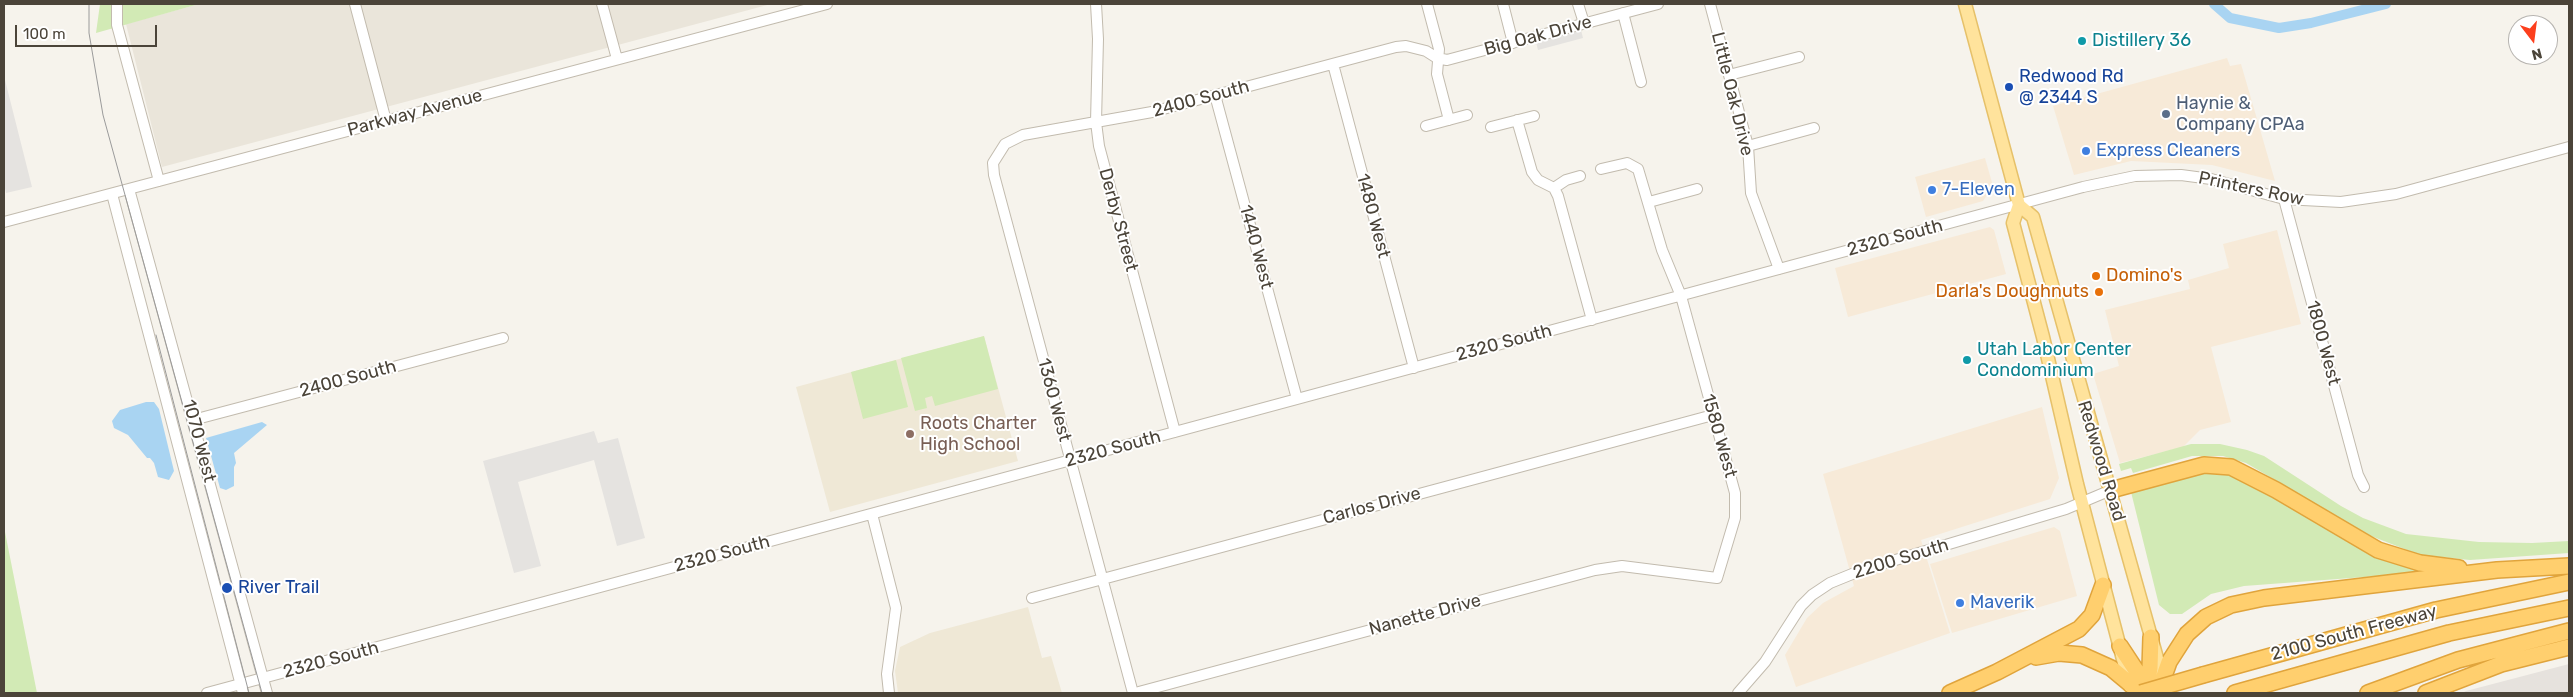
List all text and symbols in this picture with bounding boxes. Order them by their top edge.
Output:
street label: Big Oak Drive [1482,11,1594,61]
scale bar [18,15,160,47]
north arrow [2508,15,2558,65]
text: 100 m [23,25,65,43]
street label: Little Oak Drive [1706,30,1758,158]
place label: Distillery 36 [2092,30,2191,52]
marker: Distillery 36 [2076,35,2088,47]
text: N [2530,44,2544,64]
place label: Redwood Rd @ 2344 S [2019,66,2124,108]
street label: 2400 South [1150,76,1252,122]
marker: Redwood Rd @ 2344 S [2003,81,2015,93]
street label: Parkway Avenue [345,85,485,141]
place label: Haynie & Company CPAa [2176,93,2305,136]
marker: Haynie & Company CPAa [2160,108,2172,120]
place label: Express Cleaners [2096,140,2240,162]
marker: Express Cleaners [2080,145,2092,157]
street label: Derby Street [1094,166,1142,274]
street label: Printers Row [2196,167,2306,211]
street label: 1480 West [1351,171,1395,261]
place label: 7-Eleven [1942,179,2015,201]
marker: 7-Eleven [1926,184,1938,196]
street label: 1440 West [1234,203,1278,291]
street label: 2320 South [1845,215,1945,261]
place label: Domino's [2106,265,2183,287]
marker: Domino's [2090,270,2102,282]
place label: Darla's Doughnuts [1936,281,2089,303]
marker: Darla's Doughnuts [2093,286,2105,298]
street label: 1800 West [2301,298,2345,388]
street label: 2320 South [1454,320,1554,366]
place label: Utah Labor Center Condominium [1977,339,2131,382]
marker: Utah Labor Center Condominium [1961,354,1973,366]
street label: 2400 South [297,356,399,402]
street label: 1360 West [1032,356,1076,444]
street label: 1580 West [1697,392,1741,480]
street label: 1070 West [178,397,220,485]
street label: Redwood Road [2072,398,2130,524]
place label: Roots Charter High School [920,413,1037,456]
street label: 2320 South [1063,426,1163,472]
marker: Roots Charter High School [904,428,916,440]
street label: Carlos Drive [1321,483,1423,529]
street label: 2320 South [672,531,772,577]
street label: 2200 South [1851,534,1951,584]
place label: River Trail [238,577,319,599]
marker: River Trail [220,581,234,595]
street label: Nanette Drive [1367,590,1483,640]
place label: Maverik [1970,592,2034,614]
marker: Maverik [1954,597,1966,609]
street label: 2100 South Freeway [2269,600,2439,666]
street label: 2320 South [281,637,381,683]

